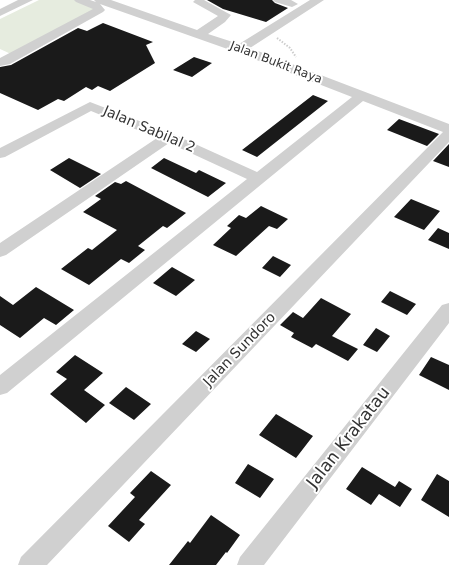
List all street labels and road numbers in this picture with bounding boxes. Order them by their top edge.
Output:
street label: Jalan Bukit Raya [228,39,324,87]
street label: Jalan Sabilal 2 [100,103,198,157]
street label: Jalan Sundoro [200,309,280,391]
street label: Jalan Krakatau [303,383,395,493]

